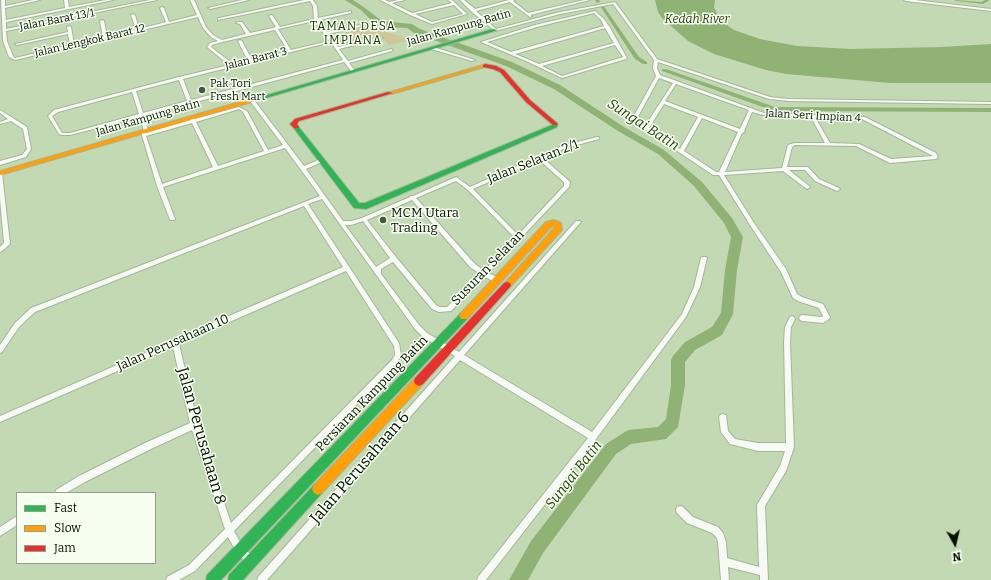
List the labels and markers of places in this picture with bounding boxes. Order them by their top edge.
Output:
place label: Pak Tori Fresh Mart [210,77,265,103]
marker: Pak Tori Fresh Mart [197,85,207,95]
place label: MCM Utara Trading [391,205,459,236]
marker: MCM Utara Trading [378,215,388,225]

